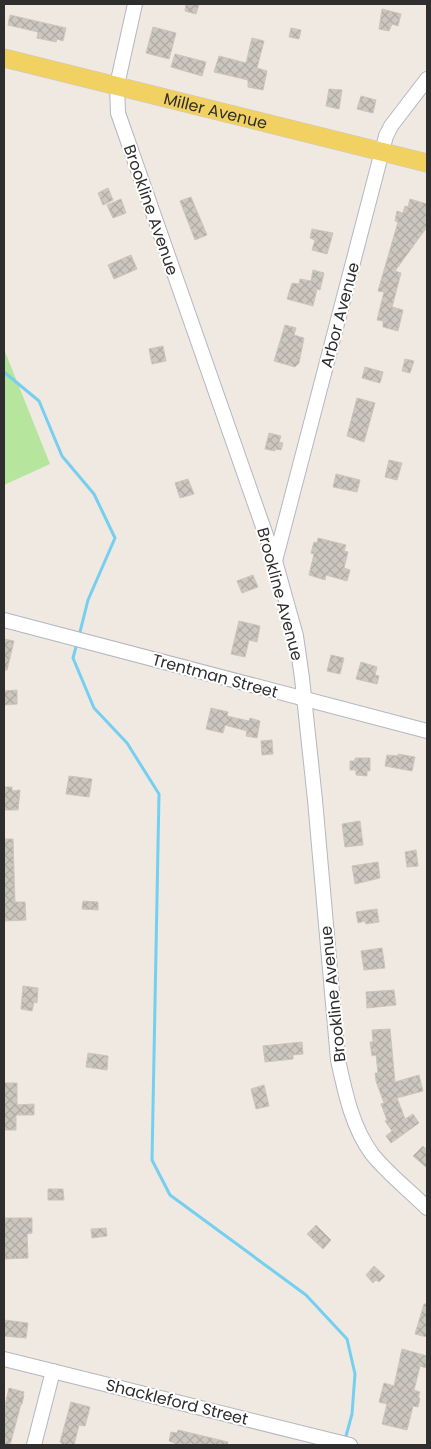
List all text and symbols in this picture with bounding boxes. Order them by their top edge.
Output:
street label: Miller Avenue [161,87,270,134]
street label: Brookline Avenue [118,142,184,279]
street label: Arbor Avenue [315,260,365,370]
street label: Brookline Avenue [251,525,309,663]
street label: Trentman Street [150,648,281,704]
street label: Brookline Avenue [314,925,352,1063]
street label: Shackleford Street [104,1373,251,1431]

